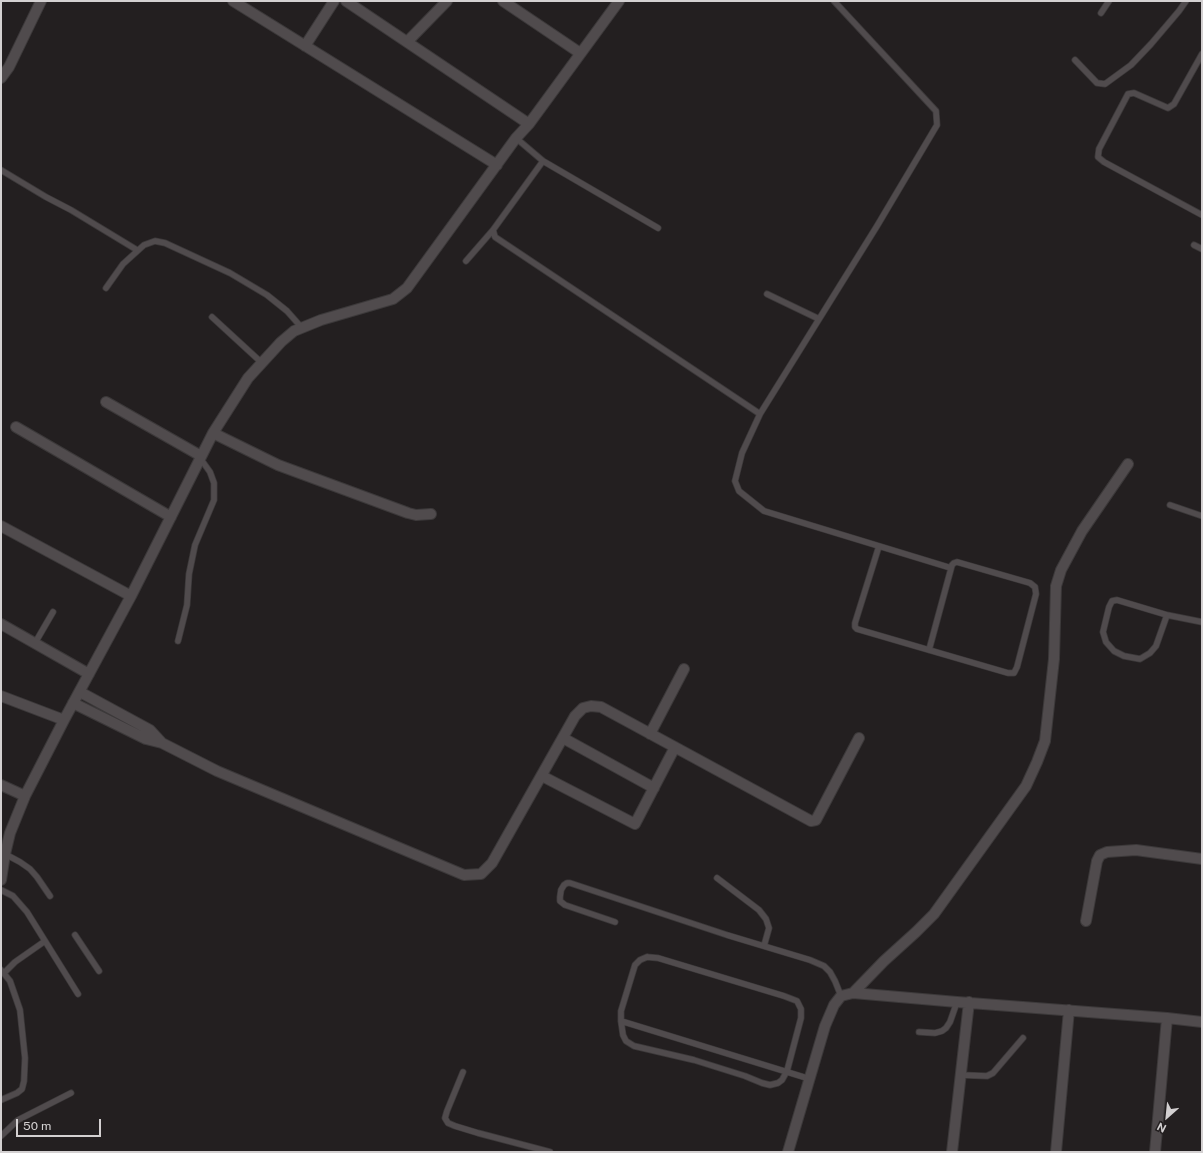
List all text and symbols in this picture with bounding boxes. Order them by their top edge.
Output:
north arrow [1147,1097,1187,1137]
scale bar [18,1111,103,1137]
text: 50 m [23,1119,51,1133]
text: N [1155,1120,1168,1135]

